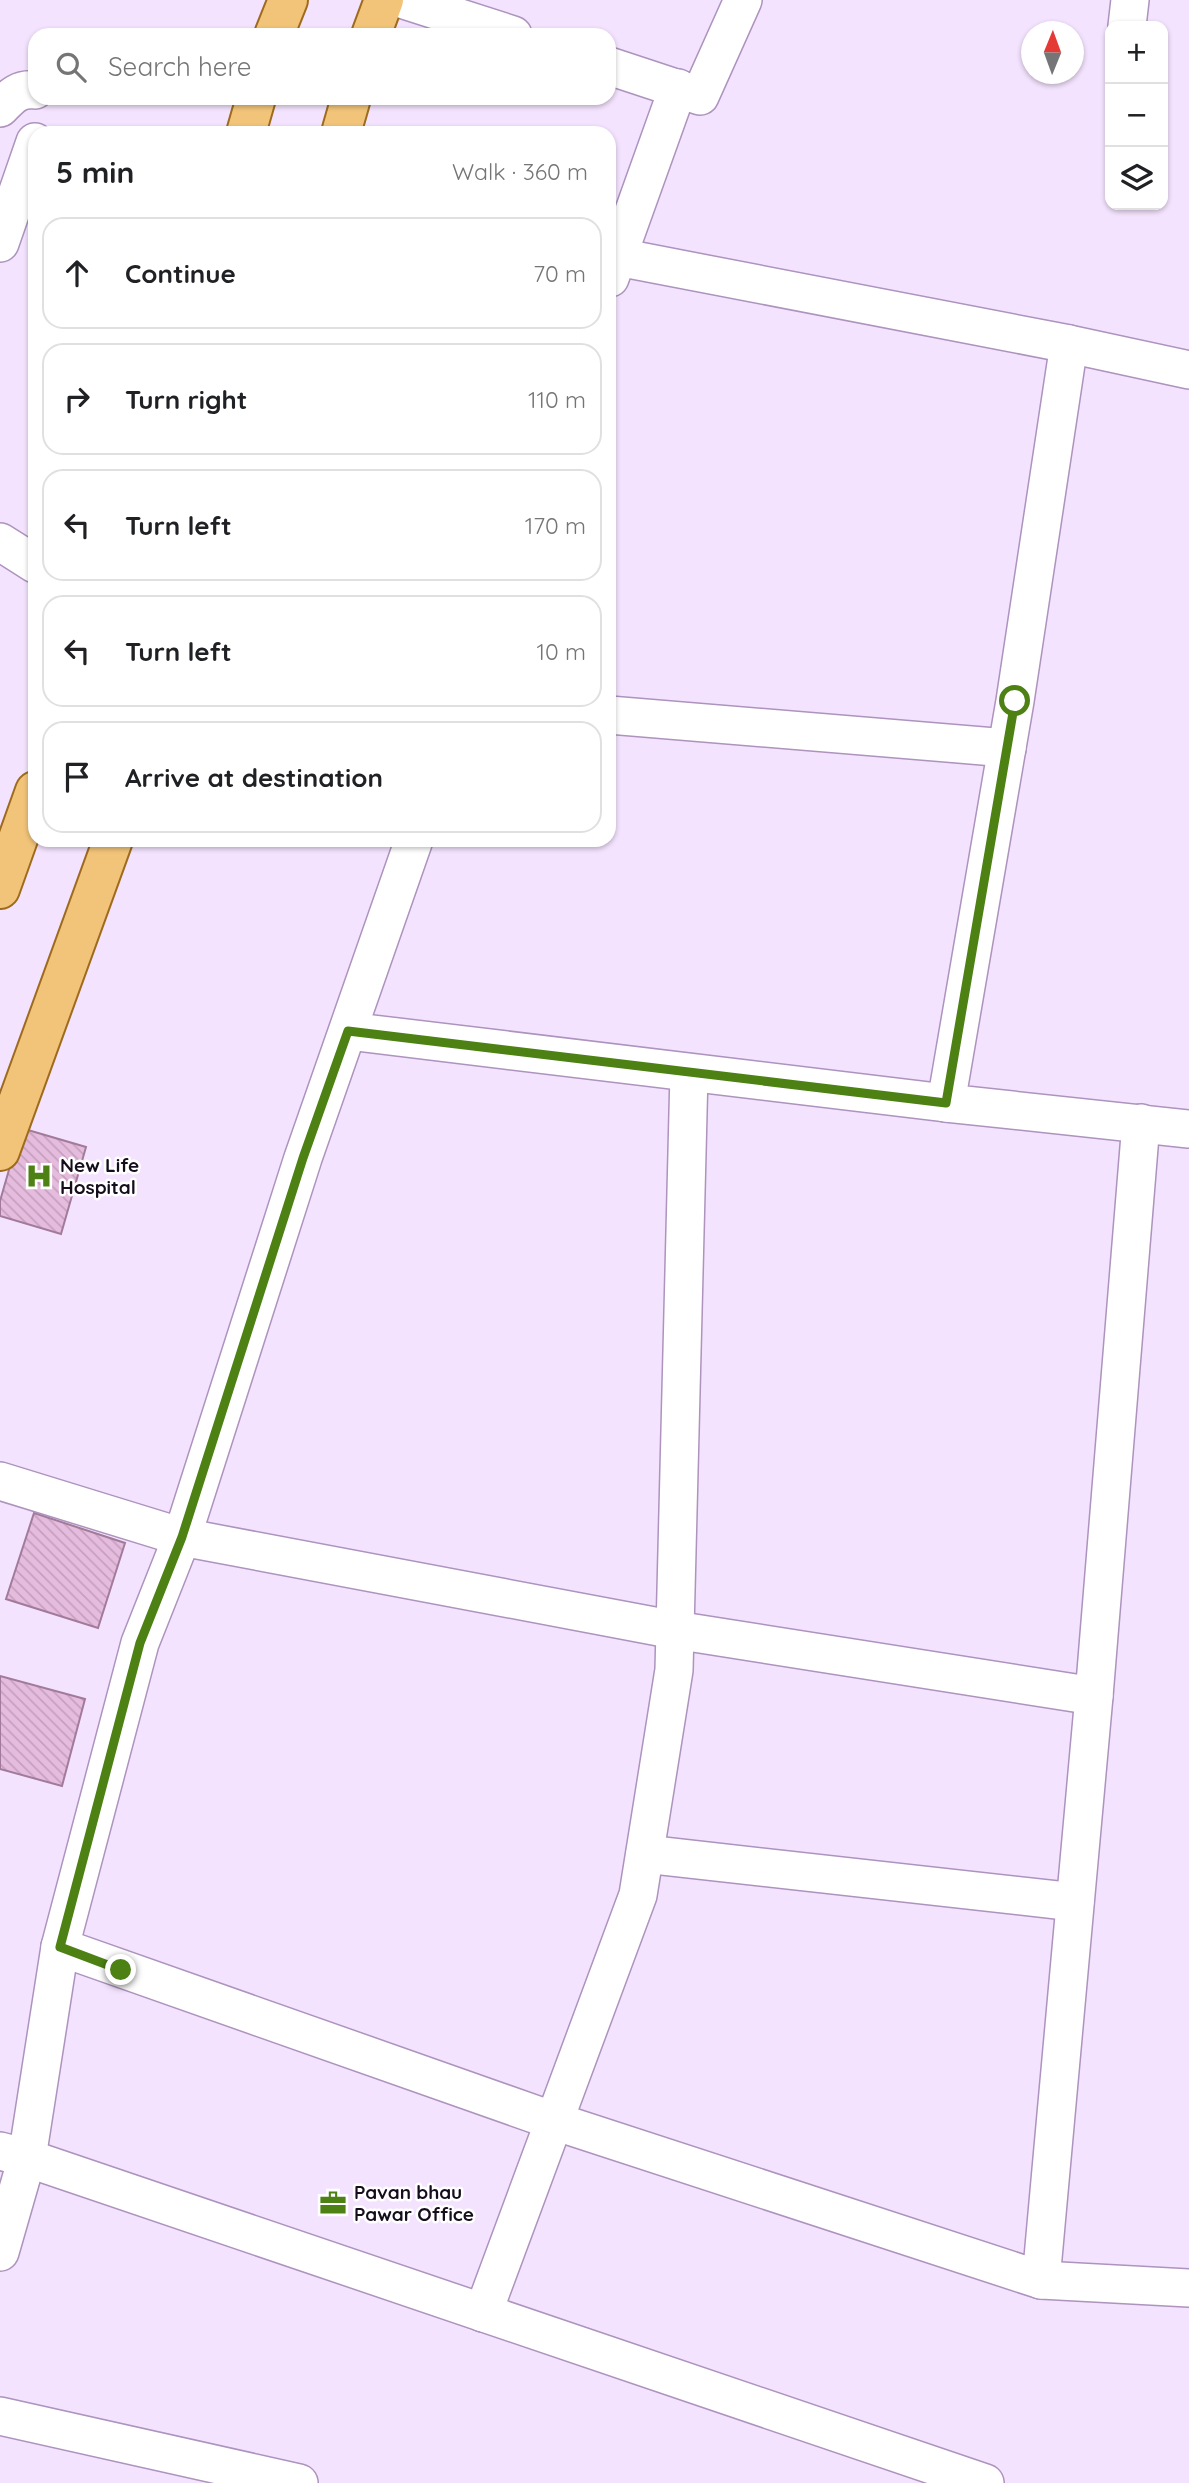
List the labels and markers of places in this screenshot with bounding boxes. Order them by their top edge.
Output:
place label: New Life Hospital [60,1153,139,1199]
hospital icon: New Life Hospital [24,1161,54,1191]
place label: Pavan bhau Pawar Office [354,2180,474,2226]
office icon: Pavan bhau Pawar Office [318,2188,348,2218]

